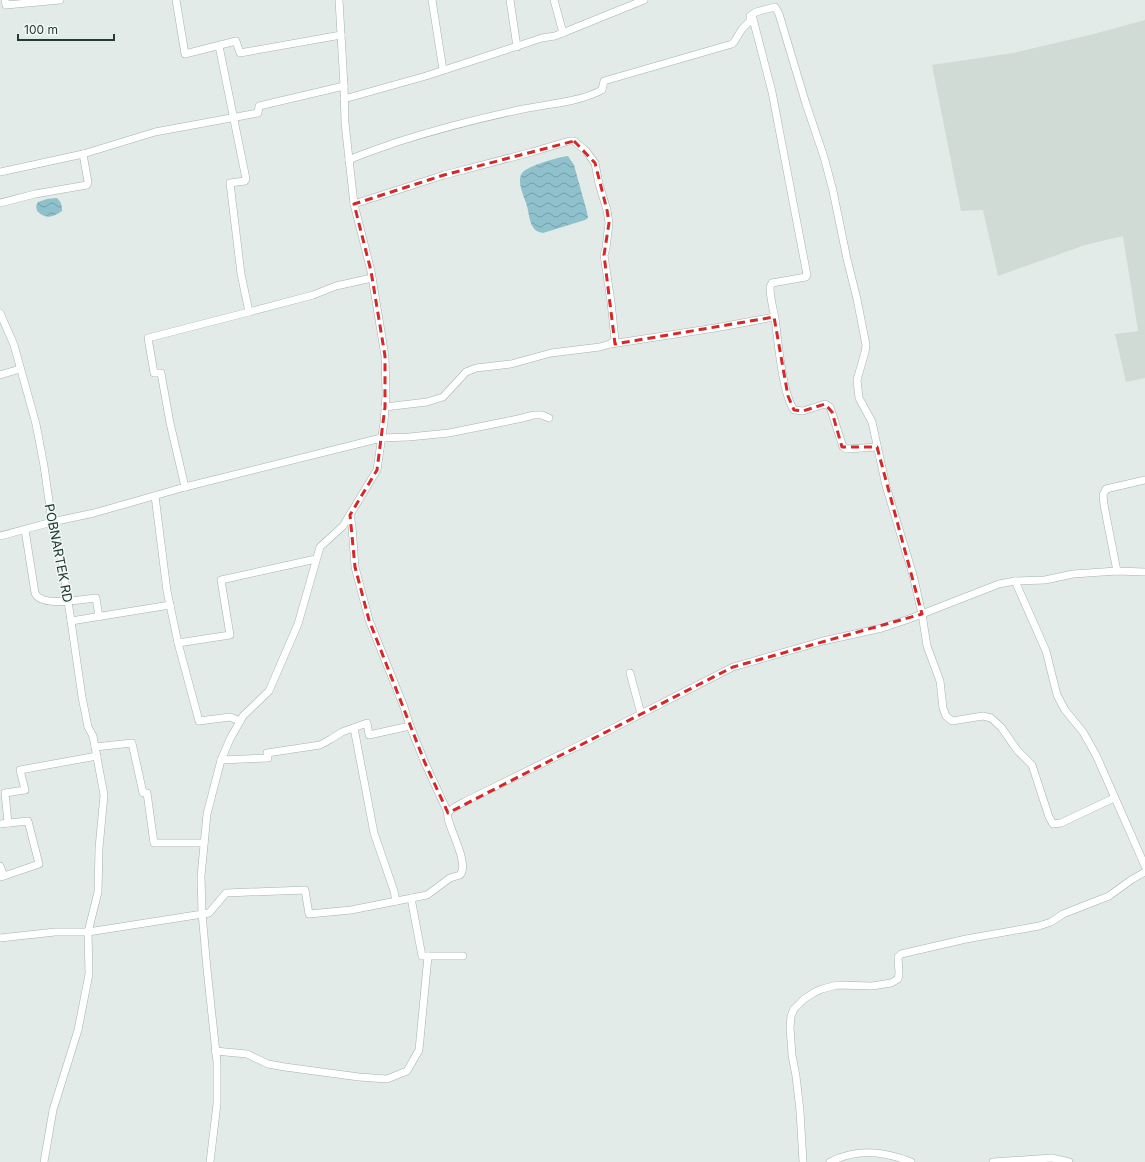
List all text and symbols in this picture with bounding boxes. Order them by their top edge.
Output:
scale bar [18,16,114,42]
text: 100 m [24,22,58,37]
street label: POBNARTEK RD [42,502,76,604]

